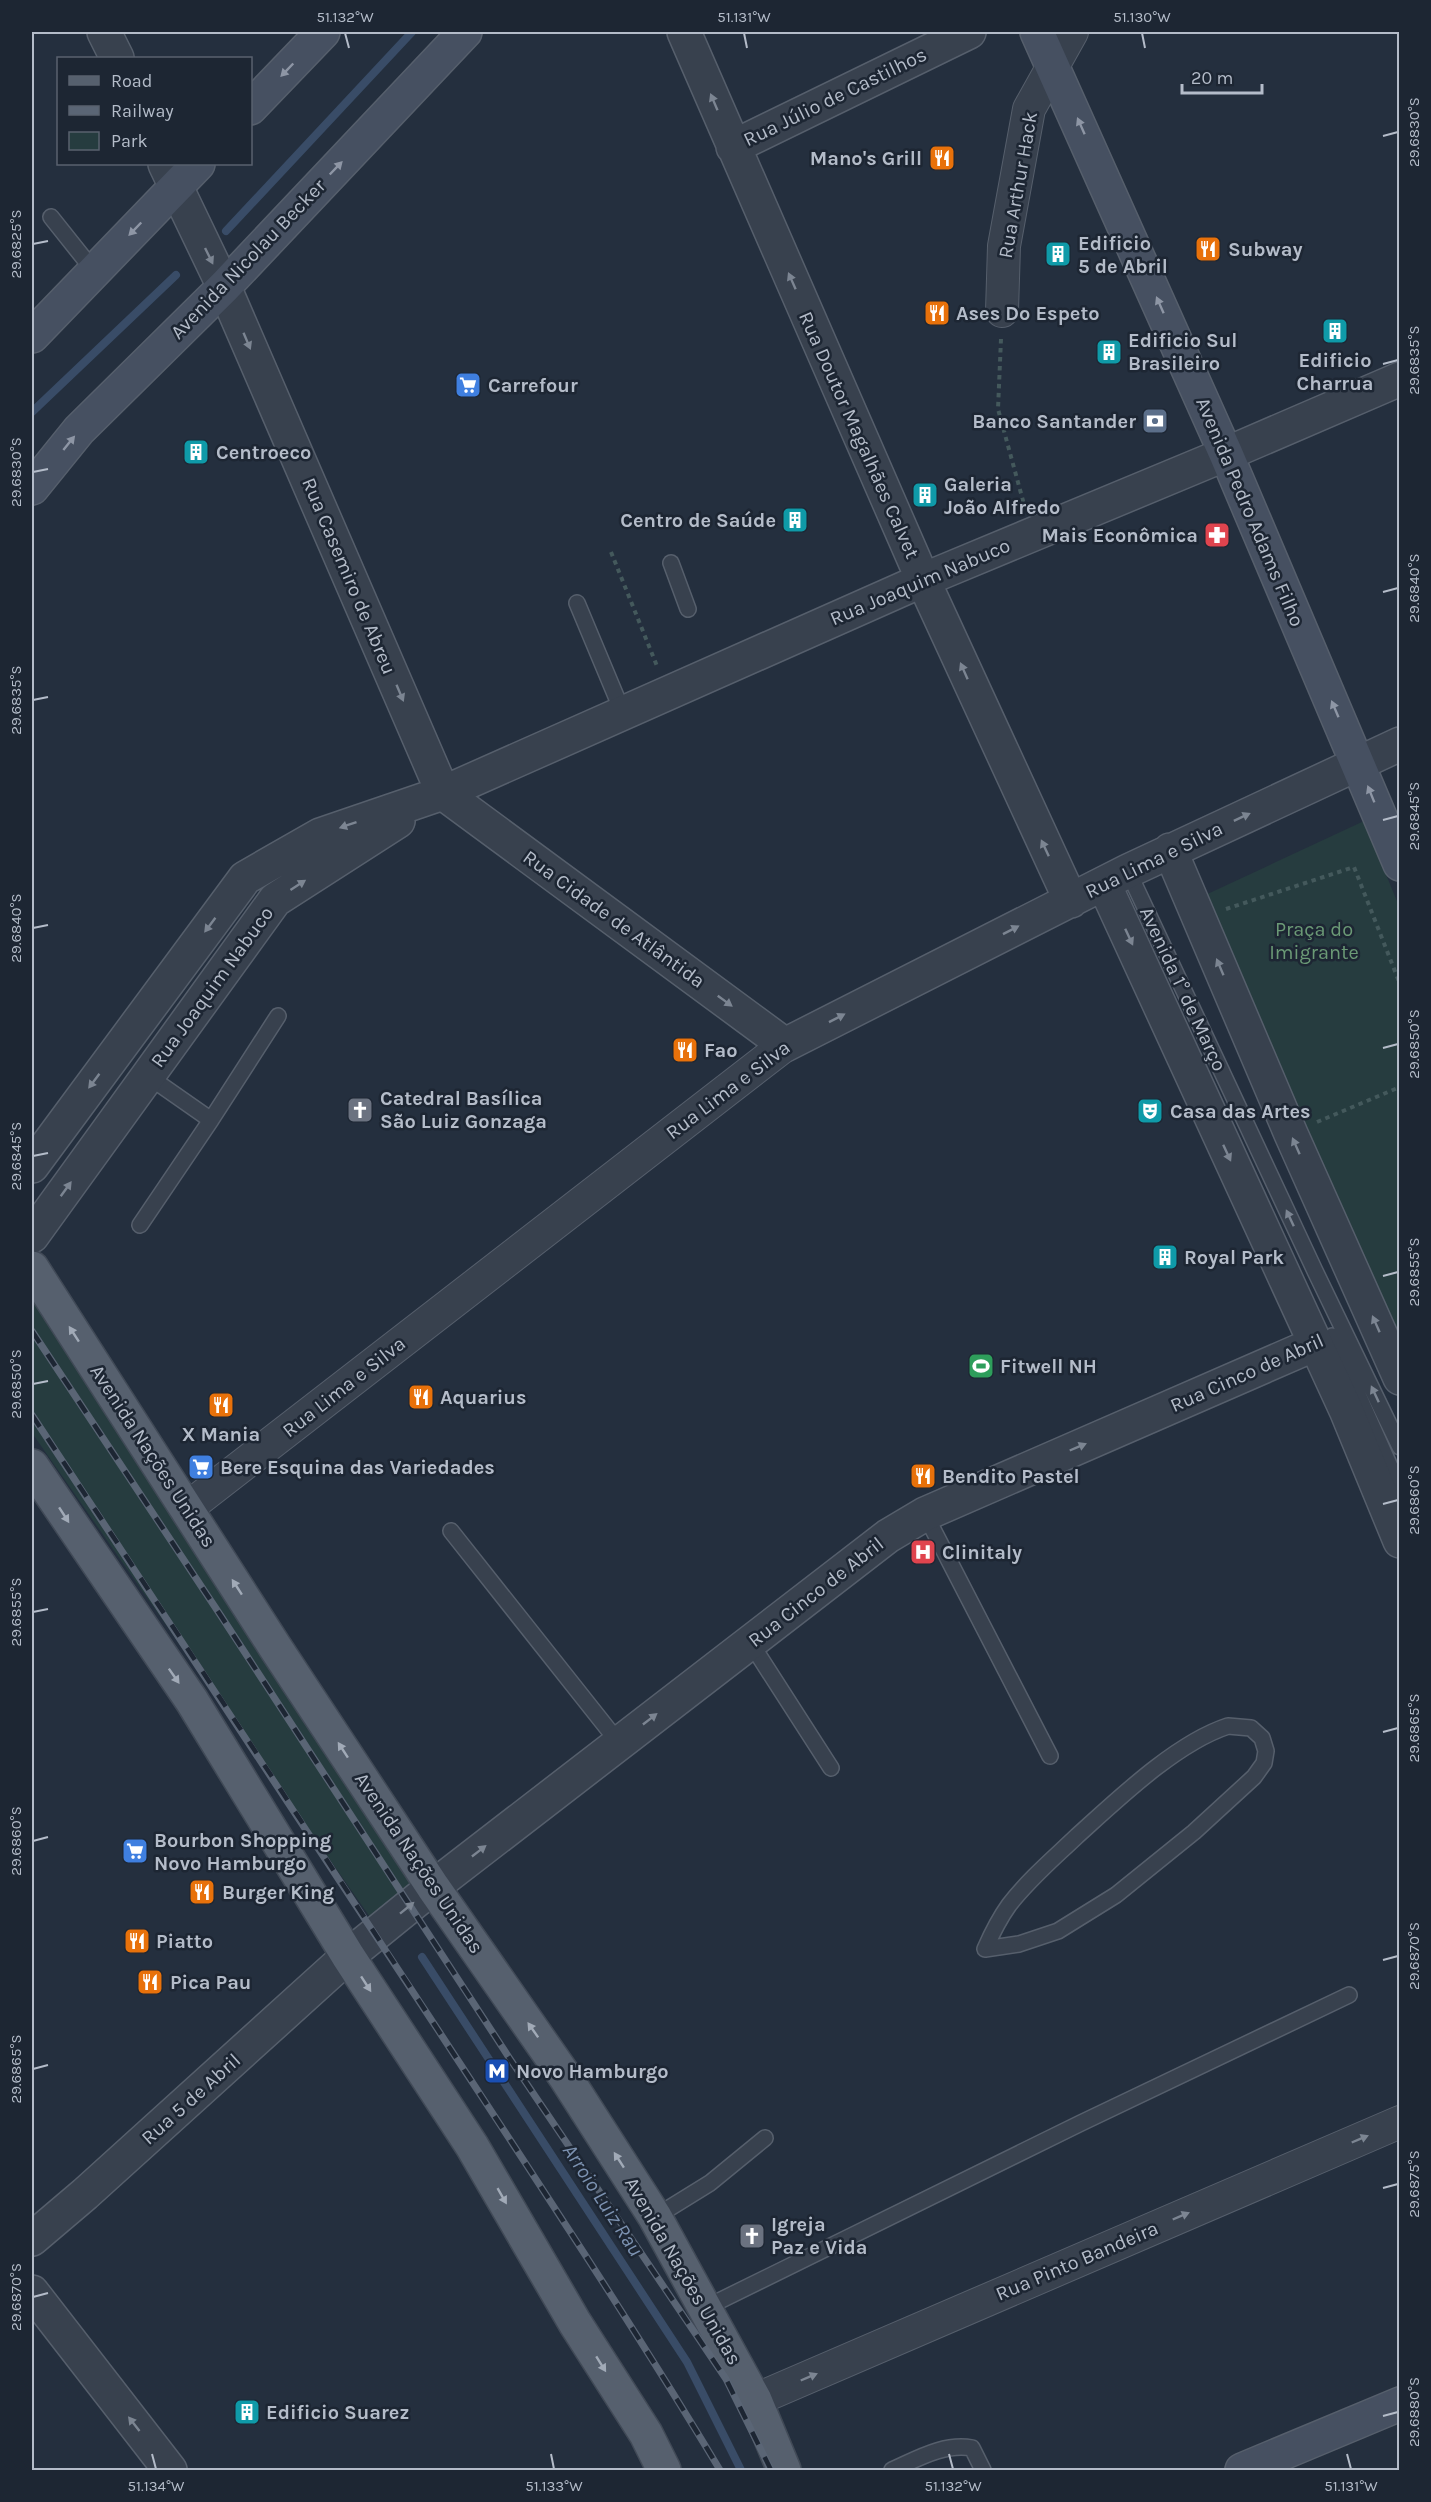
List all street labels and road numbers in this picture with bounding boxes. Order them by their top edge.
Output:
street label: Rua Júlio de Castilhos [740,43,930,151]
street label: Rua Arthur Hack [994,110,1042,260]
street label: Avenida Nicolau Becker [166,174,331,344]
street label: Rua Doutor Magalhães Calvet [794,308,924,563]
street label: Avenida Pedro Adams Filho [1191,394,1309,630]
street label: Rua Casemiro de Abreu [297,474,401,678]
street label: Rua Joaquim Nabuco [827,534,1013,630]
street label: Rua Lima e Silva [1082,817,1226,903]
street label: Rua Cidade de Atlântida [519,845,709,993]
street label: Rua Joaquim Nabuco [146,902,278,1072]
street label: Avenida 1° de Março [1135,903,1231,1075]
street label: Rua Lima e Silva [661,1036,795,1144]
street label: Rua Cinco de Abril [1167,1329,1327,1417]
street label: Rua Lima e Silva [278,1332,410,1442]
street label: Avenida Nações Unidas [85,1360,221,1552]
street label: Rua Cinco de Abril [744,1532,888,1652]
street label: Avenida Nações Unidas [350,1768,488,1958]
street label: Rua 5 de Abril [137,2049,245,2149]
street label: Avenida Nações Unidas [620,2173,746,2369]
street label: Rua Pinto Bandeira [992,2216,1162,2306]

